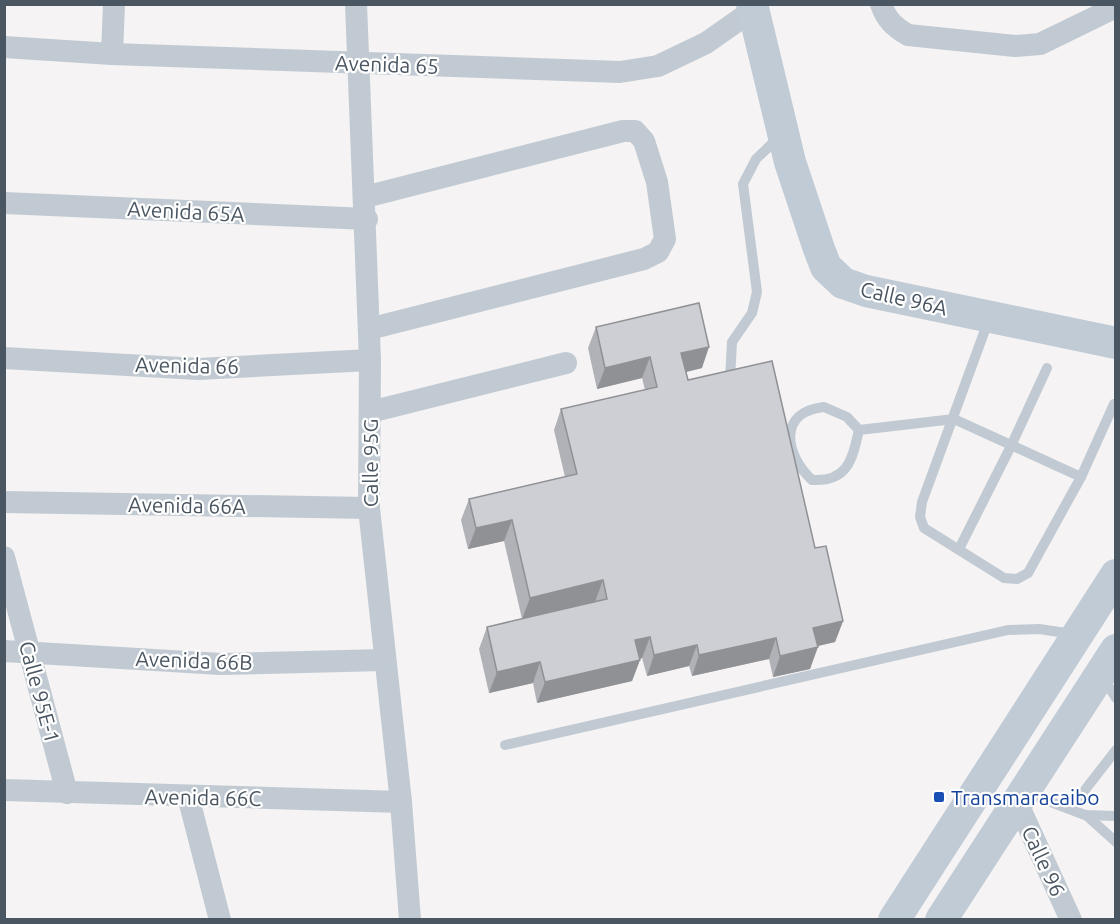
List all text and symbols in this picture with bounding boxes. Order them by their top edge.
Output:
street label: Avenida 65 [335,50,439,78]
street label: Avenida 65A [127,196,246,226]
street label: Calle 96A [858,276,950,320]
street label: Avenida 66 [135,352,239,378]
street label: Calle 95G [358,419,382,507]
street label: Avenida 66A [128,492,246,518]
street label: Calle 95E-1 [15,638,65,746]
street label: Avenida 66B [135,646,253,674]
street label: Avenida 66C [144,784,262,810]
place label: Transmaracaibo [951,785,1100,809]
marker: Transmaracaibo [932,790,946,804]
street label: Calle 96 [1017,822,1071,900]

